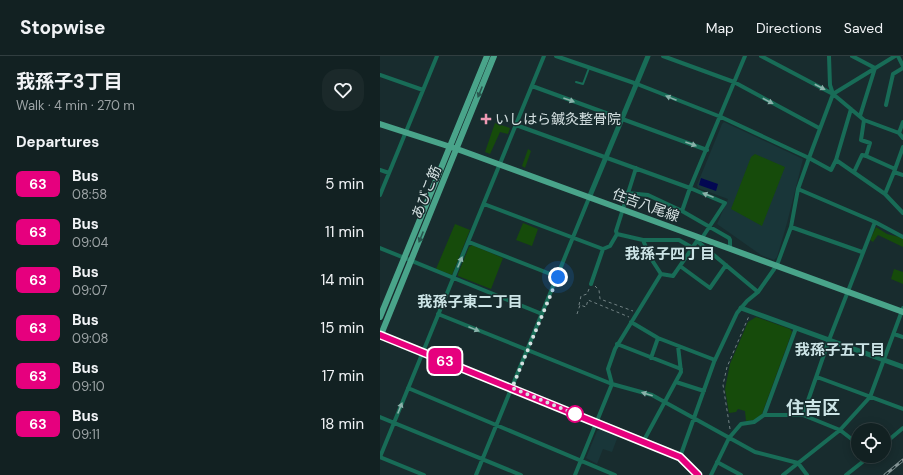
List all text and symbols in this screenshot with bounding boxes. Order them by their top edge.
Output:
text: Stopwise [20,15,106,40]
text: Map [706,19,734,37]
text: Directions [756,19,822,37]
text: Saved [844,19,883,37]
text: 我孫子3丁目 [16,69,122,94]
button: heart [322,69,364,111]
one-way arrow [815,84,826,91]
one-way arrow [476,87,482,99]
one-way arrow [666,95,677,101]
text: Walk · 4 min · 270 m [16,97,135,114]
one-way arrow [563,97,575,103]
one-way arrow [762,97,774,104]
place label: いしはら鍼灸整骨院 [495,110,621,128]
marker: いしはら鍼灸整骨院 [480,113,492,125]
text: Departures [16,132,99,152]
one-way arrow [685,142,697,148]
street label: あびこ筋 [407,163,445,221]
text: Bus [72,166,99,186]
text: 5 min [325,174,364,194]
text: 63 [29,175,47,193]
street label: 住吉八尾線 [610,185,682,225]
text: 08:58 [72,186,107,203]
one-way arrow [701,191,713,197]
text: Bus [72,214,99,234]
text: 11 min [325,222,364,242]
text: 63 [29,223,47,241]
one-way arrow [418,232,424,243]
text: 09:04 [72,234,108,251]
district label: 我孫子四丁目 [625,244,715,264]
one-way arrow [457,256,463,267]
text: Bus [72,262,99,282]
your location [548,267,568,287]
text: 14 min [321,270,364,290]
text: 63 [29,271,47,289]
text: 09:07 [72,282,107,299]
district label: 我孫子東二丁目 [417,292,523,312]
text: Bus [72,310,99,330]
text: 15 min [321,318,364,338]
text: 63 [29,319,47,337]
one-way arrow [469,326,481,332]
text: 09:08 [72,330,108,347]
district label: 我孫子五丁目 [795,340,885,360]
line badge: 63 [427,348,463,374]
text: 63 [436,352,454,370]
text: Bus [72,358,99,378]
text: 17 min [322,366,364,386]
text: 63 [29,367,47,385]
text: 09:10 [72,378,105,395]
one-way arrow [641,391,653,397]
district label: 住吉区 [786,396,840,420]
one-way arrow [397,402,403,413]
unlabelled marker [566,405,584,423]
text: Bus [72,406,99,426]
text: 18 min [321,414,364,434]
text: 63 [29,415,47,433]
map controls [851,423,891,463]
button: locate [851,423,891,463]
text: 09:11 [72,426,100,443]

